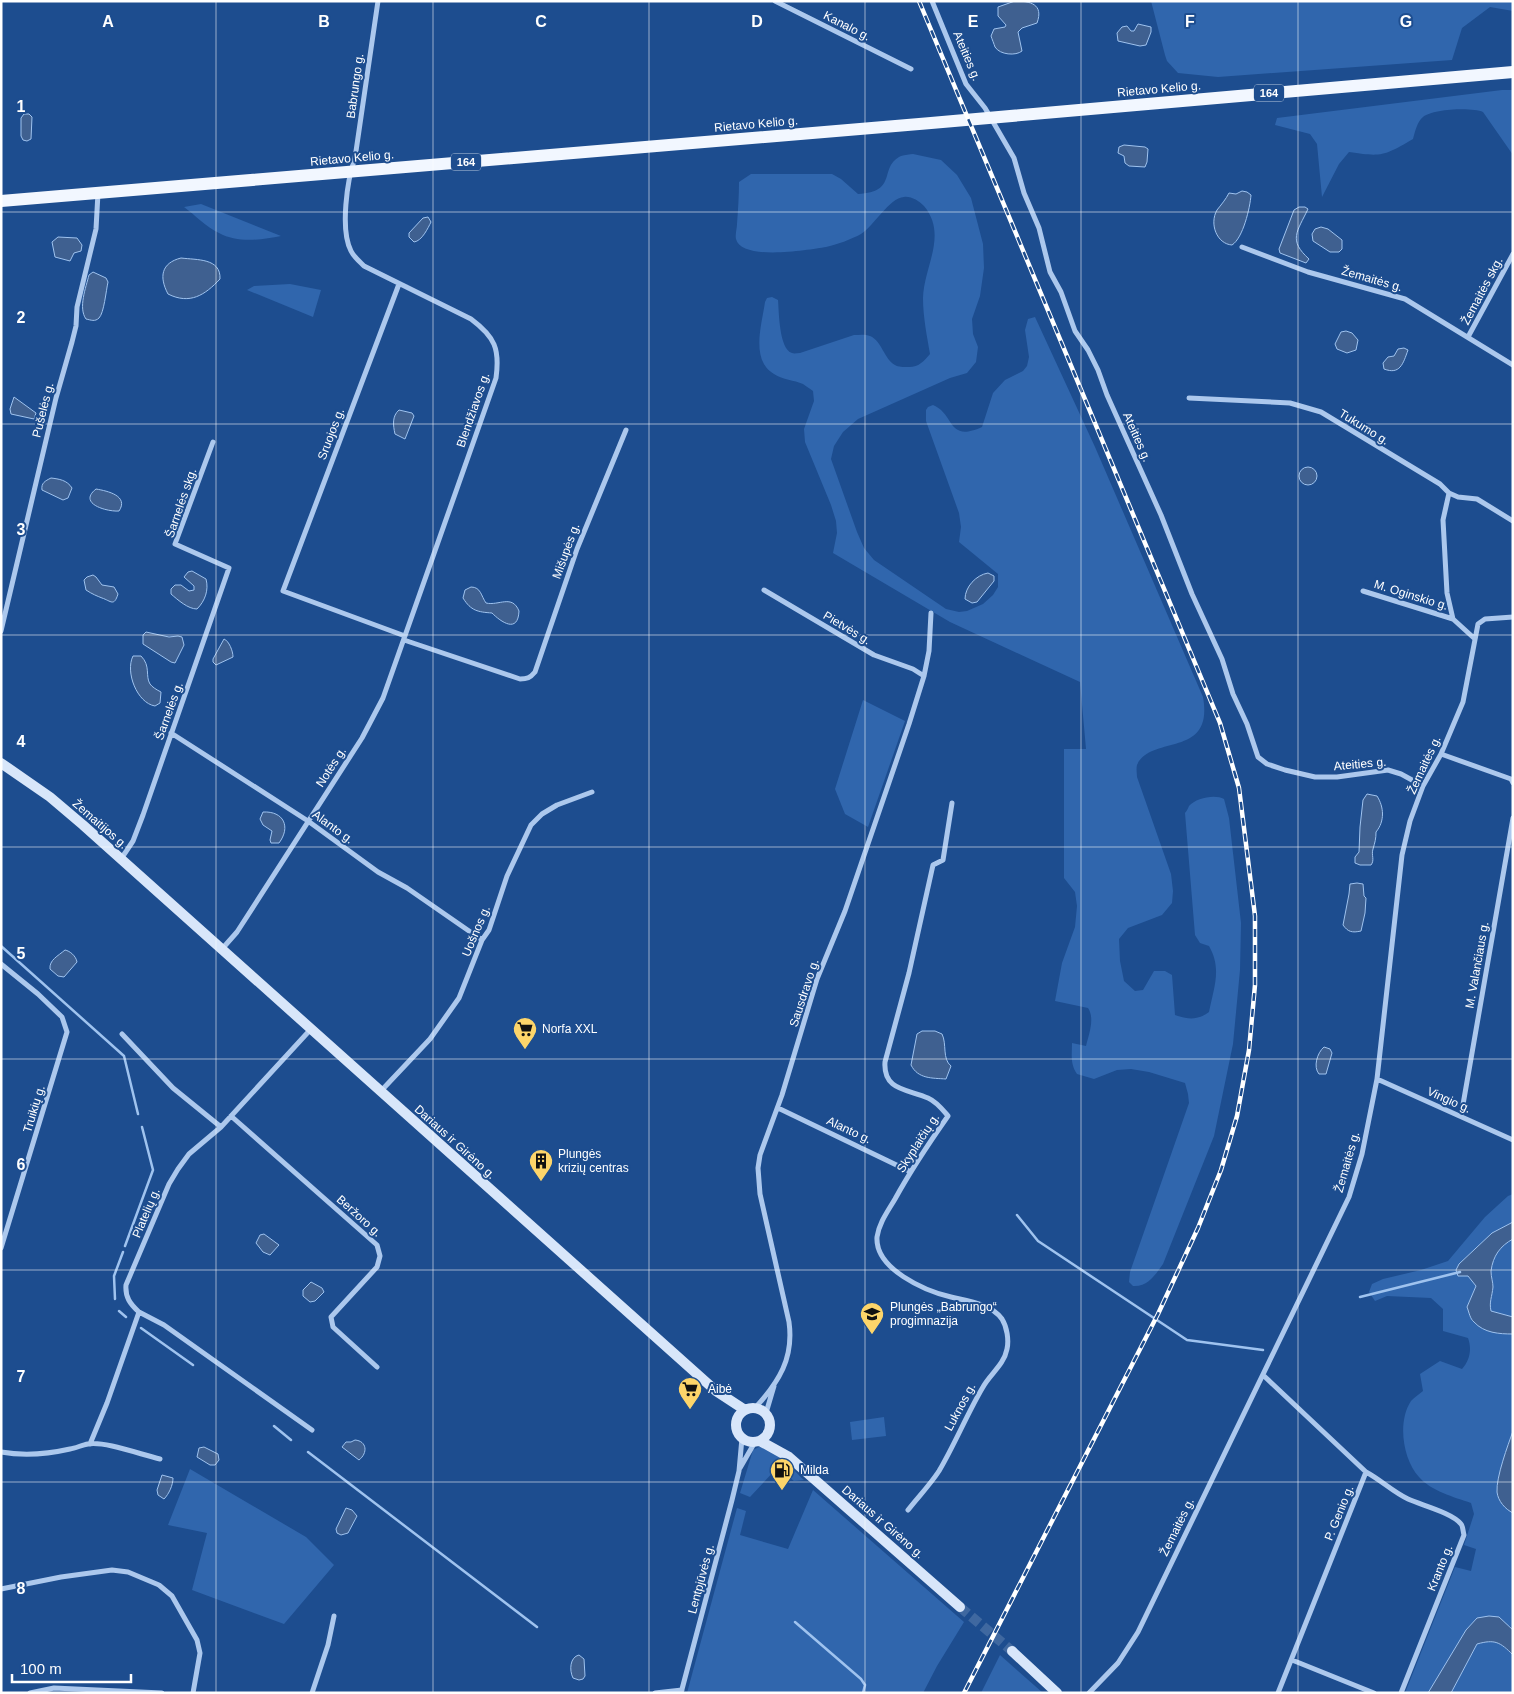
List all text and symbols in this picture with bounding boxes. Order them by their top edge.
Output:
street label: Kanalo g. [821,8,873,44]
text: A [102,13,114,30]
text: B [318,13,330,30]
text: C [535,13,547,30]
text: D [751,13,763,30]
text: E [968,13,979,30]
text: F [1185,13,1195,30]
text: G [1400,13,1412,30]
street label: Ateities g. [950,29,984,83]
street label: Babrungo g. [344,53,366,119]
street label: Rietavo Kelio g. [1117,78,1201,100]
road number: 164 [1254,85,1284,102]
text: 1 [17,98,26,115]
street label: Rietavo Kelio g. [714,113,798,135]
street label: Rietavo Kelio g. [310,147,394,169]
road number: 164 [451,154,481,170]
street label: Žemaitės skg. [1457,254,1506,327]
street label: Žemaitės g. [1340,263,1404,294]
text: 2 [17,309,26,326]
street label: Blendžiavos g. [454,371,492,449]
street label: Pušelės g. [29,381,57,439]
street label: Sruojos g. [315,406,347,462]
street label: Tukumo g. [1336,406,1392,448]
street label: Ateities g. [1120,410,1154,464]
street label: Šarnelės skg. [162,466,199,540]
text: 3 [17,521,26,538]
street label: Mišupės g. [549,521,583,581]
street label: M. Oginskio g. [1372,577,1450,613]
street label: Pietvės g. [821,608,873,648]
street label: Šarnelės g. [151,680,186,742]
text: 4 [17,733,26,750]
street label: Žemaitės g. [1403,733,1444,796]
street label: Notės g. [313,744,349,790]
street label: Ateities g. [1333,755,1387,773]
street label: Žemaitijos g. [70,796,131,852]
street label: Alanto g. [310,807,356,847]
street label: Uošnos g. [459,903,493,959]
street label: M. Valančiaus g. [1462,921,1492,1009]
text: 5 [17,945,26,962]
street label: Sausdravo g. [786,957,822,1029]
supermarket icon: Norfa XXL [512,1016,538,1050]
place label: Norfa XXL [542,1022,598,1036]
street label: Truikių g. [20,1084,48,1134]
street label: Vingio g. [1425,1084,1473,1116]
street label: Dariaus ir Girėno g. [412,1102,498,1182]
street label: Skyplaičių g. [894,1111,942,1175]
street label: Alanto g. [825,1114,873,1146]
street label: Žemaitės g. [1331,1130,1362,1194]
place label: Plungės krizių centras [558,1147,629,1175]
building icon: Plungės krizių centras [528,1148,554,1182]
text: 6 [17,1156,26,1173]
street label: Platelių g. [129,1186,163,1240]
street label: Beržoro g. [334,1192,384,1240]
place label: Plungės „Babrungo“ progimnazija [890,1300,997,1328]
school or university icon: Plungės „Babrungo“ progimnazija [859,1301,885,1335]
text: 7 [17,1368,26,1385]
supermarket icon: Aibė [677,1376,703,1410]
street label: Luknos g. [942,1381,978,1433]
place label: Aibė [708,1382,732,1396]
fuel station icon: Milda [769,1457,795,1491]
place label: Milda [800,1463,829,1477]
street label: Dariaus ir Girėno g. [839,1483,927,1561]
street label: P. Genio g. [1322,1483,1356,1543]
street label: Žemaitės g. [1156,1495,1197,1558]
street label: Lentpjūvės g. [685,1543,717,1615]
street label: Kranto g. [1424,1543,1456,1593]
text: 8 [17,1580,26,1597]
scale bar [12,1652,131,1684]
text: 100 m [20,1660,62,1677]

